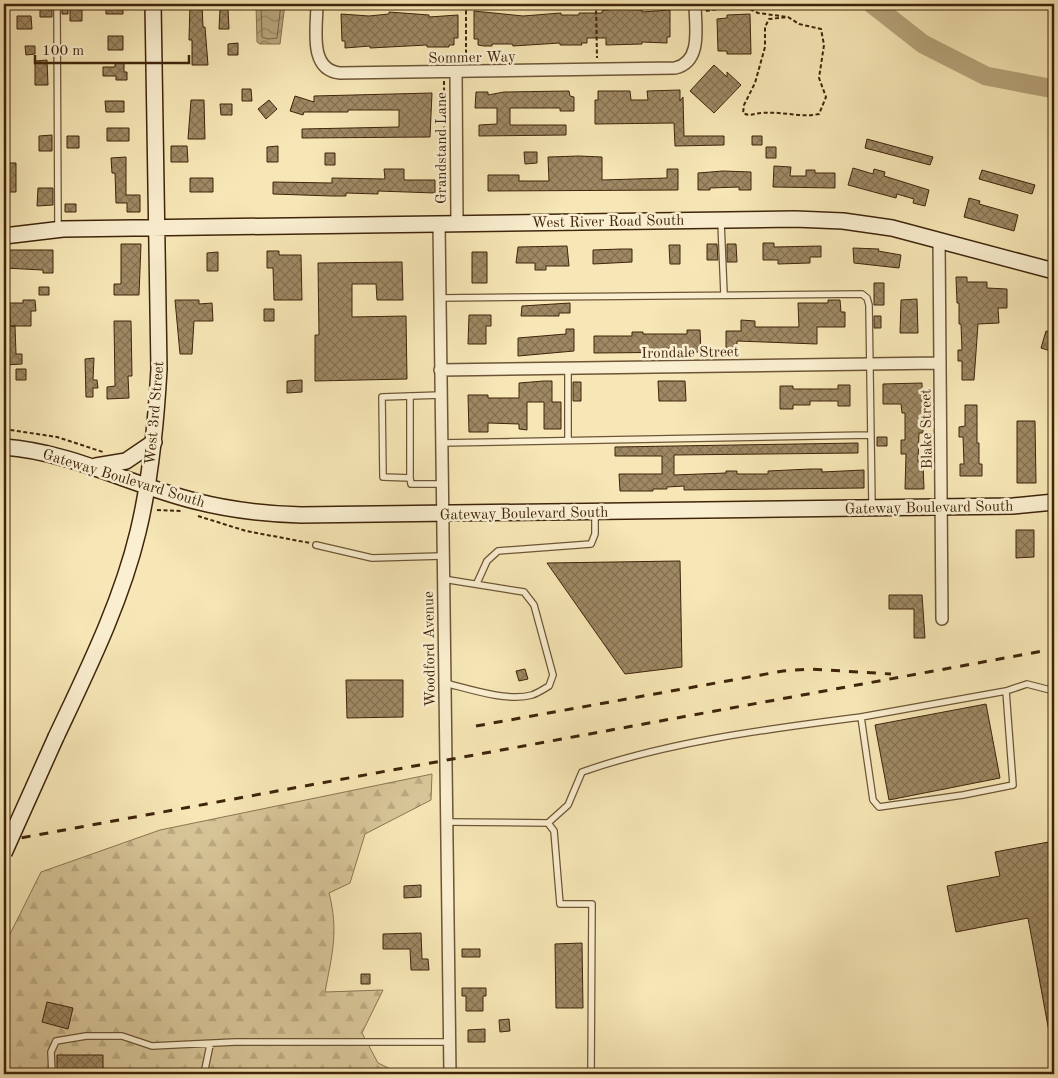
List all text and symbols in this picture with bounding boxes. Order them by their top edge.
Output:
scale bar [35,32,189,64]
text: 100 m [42,44,84,59]
street label: Sommer Way [428,50,516,67]
street label: Grandstand Lane [435,92,450,204]
street label: West River Road South [532,214,684,231]
street label: Irondale Street [641,345,739,362]
street label: West 3rd Street [143,361,168,466]
street label: Blake Street [919,389,936,469]
street label: Gateway Boulevard South [41,448,206,511]
street label: Gateway Boulevard South [845,500,1014,517]
street label: Gateway Boulevard South [440,506,609,523]
street label: Woodford Avenue [422,591,439,707]

